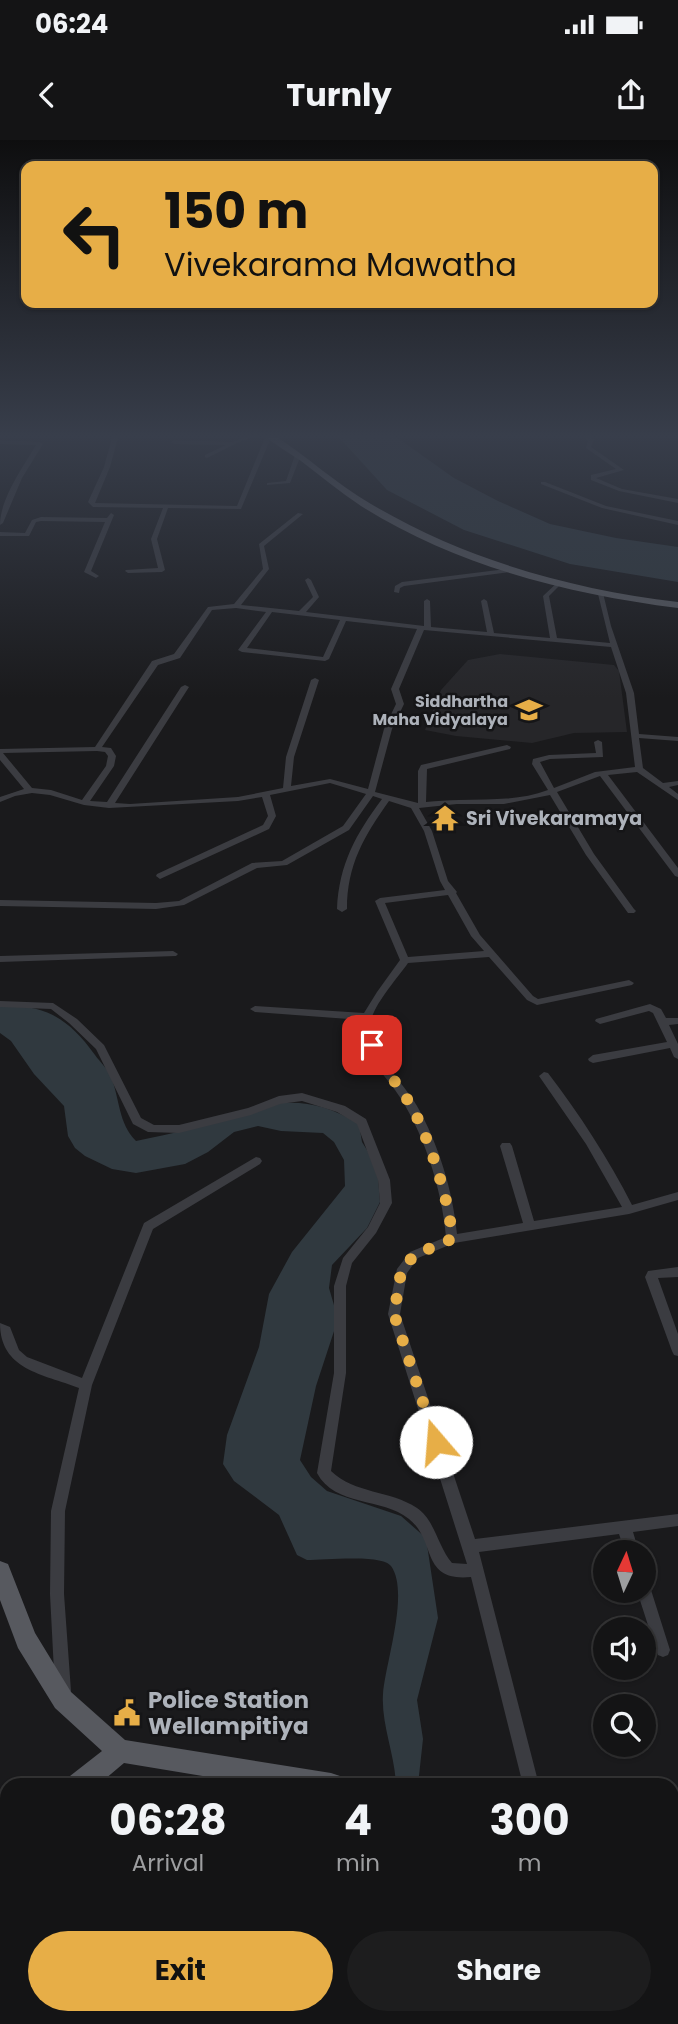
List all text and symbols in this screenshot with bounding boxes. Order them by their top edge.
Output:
text: 06:24 [35,6,108,42]
text: Turnly [286,72,392,117]
icon: back [28,76,66,114]
icon: share [612,76,650,114]
text: 150 m [164,177,309,245]
icon: left [49,189,140,280]
text: Vivekarama Mawatha [164,242,517,287]
place label: Siddhartha Maha Vidyalaya [373,690,508,731]
school or university icon: Siddhartha Maha Vidyalaya [514,695,544,725]
temple icon: Sri Vivekaramaya [430,803,460,833]
place label: Sri Vivekaramaya [466,805,642,832]
pin [342,1015,402,1075]
icon: arrive [353,1026,391,1064]
position arrow [399,1405,473,1479]
north arrow [593,1540,656,1603]
map controls [593,1540,656,1757]
button: sound [593,1617,656,1680]
place label: Police Station Wellampitiya [148,1684,309,1742]
button: search [593,1694,656,1757]
public building icon: Police Station Wellampitiya [112,1698,142,1728]
text: 06:28 [109,1791,227,1850]
text: 4 [344,1791,372,1850]
text: 300 [489,1791,570,1850]
text: Arrival [132,1847,204,1879]
text: min [336,1847,380,1879]
text: m [518,1847,541,1879]
button: Exit [28,1931,333,2011]
button: Share [347,1931,651,2011]

